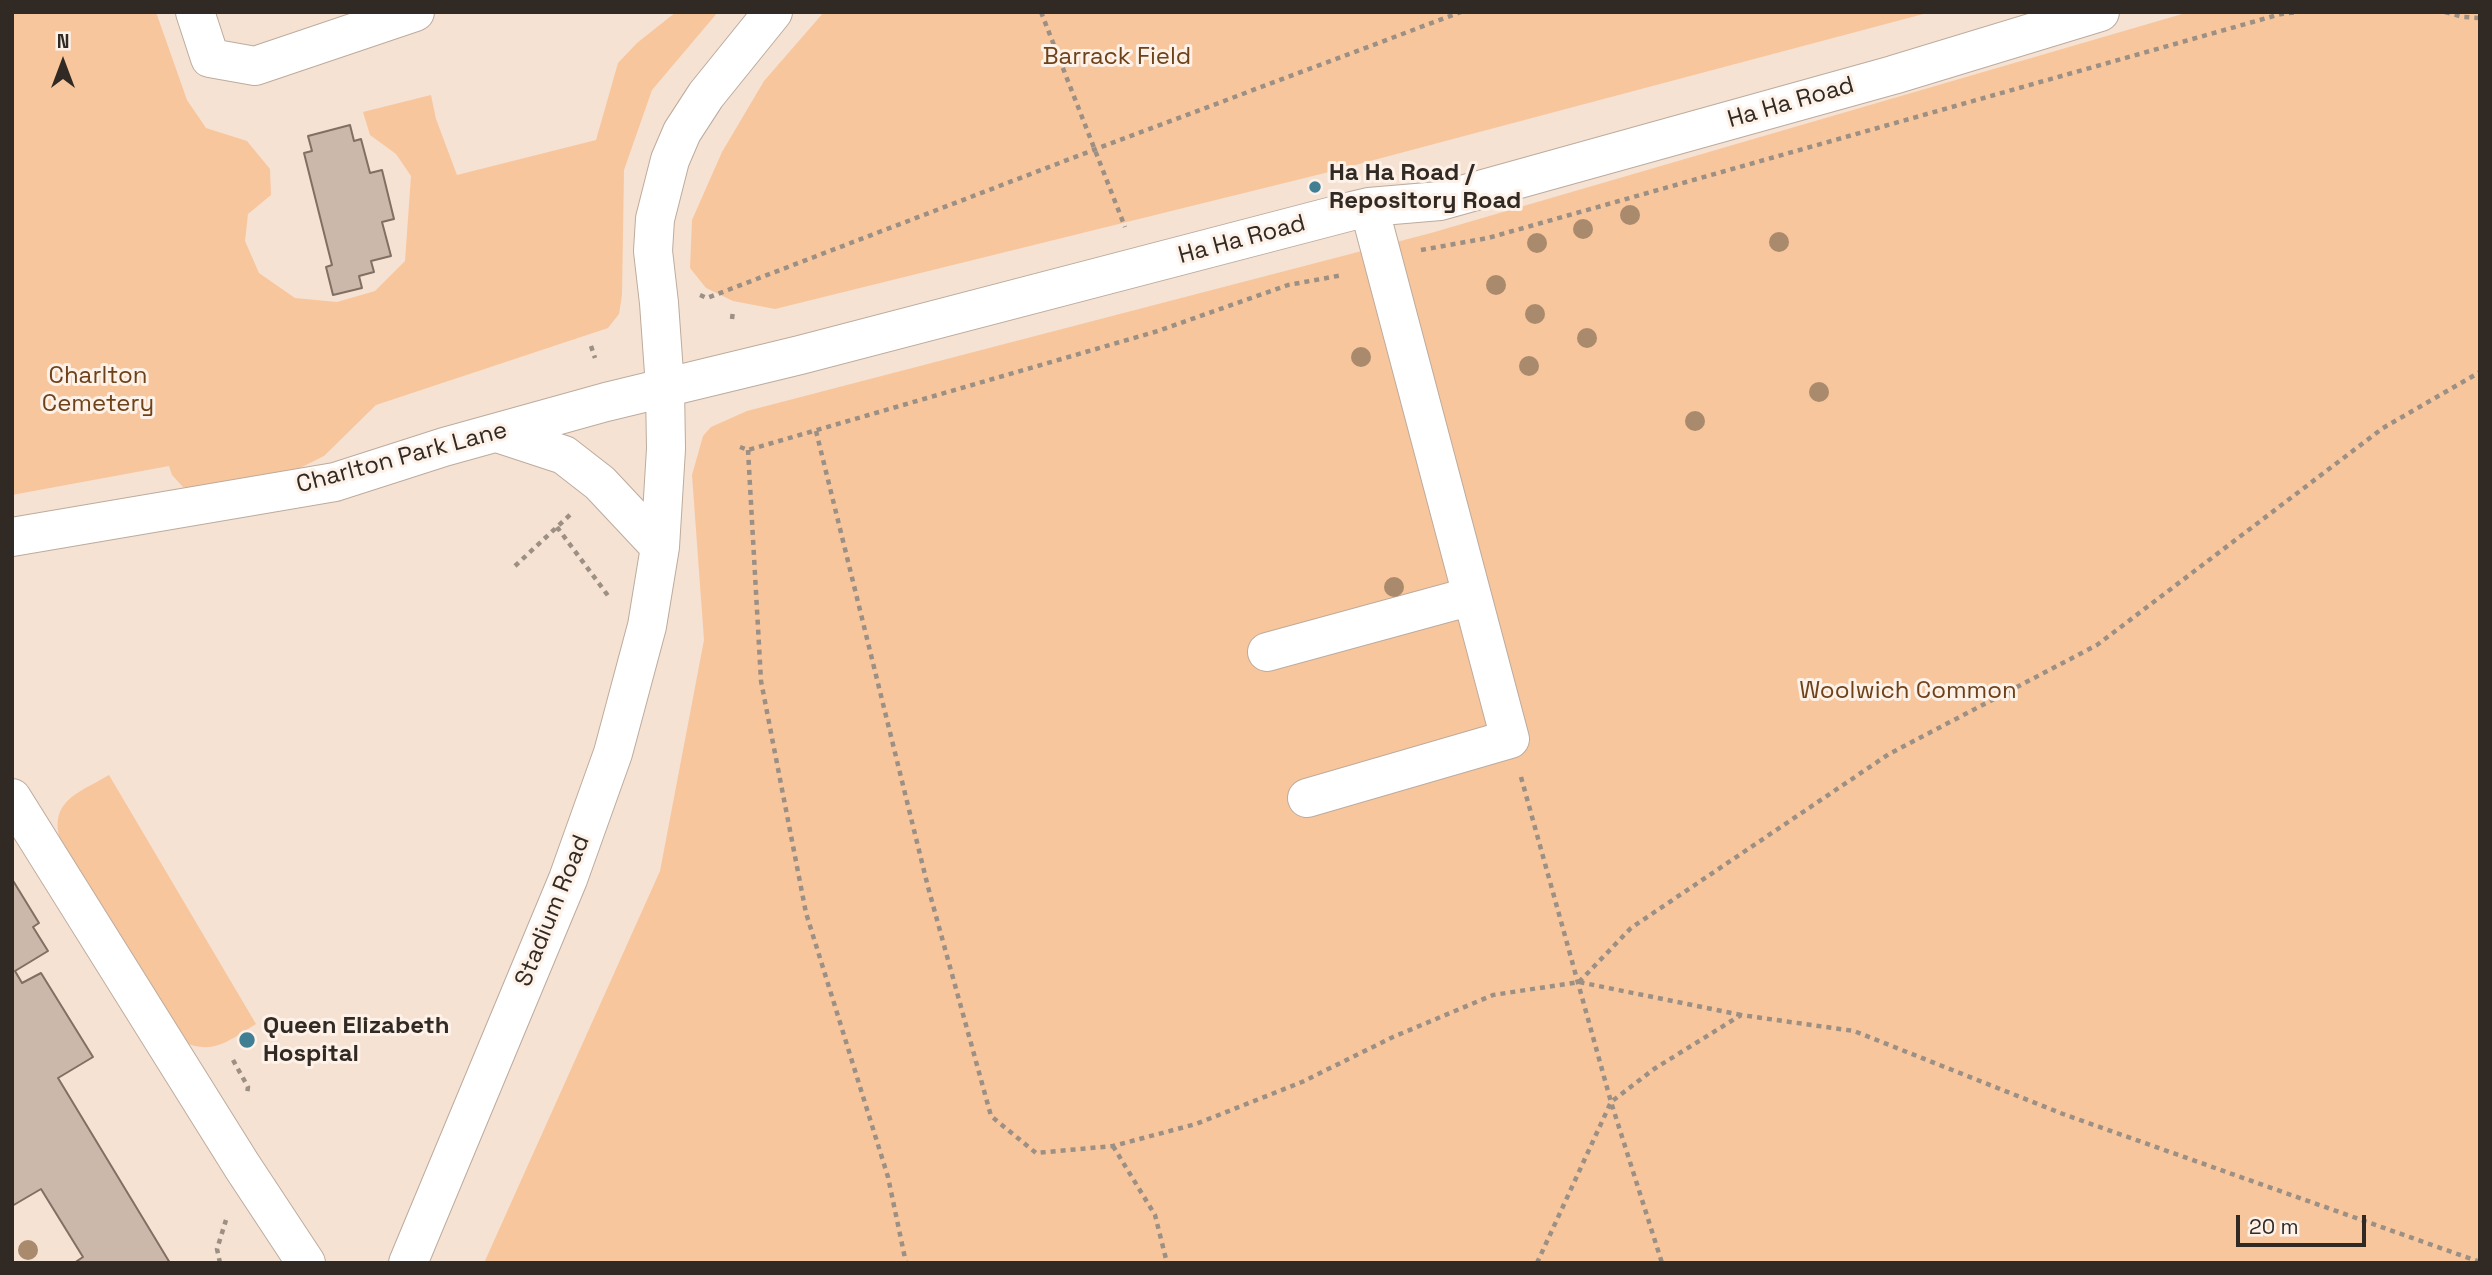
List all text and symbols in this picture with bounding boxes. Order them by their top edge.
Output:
north arrow [28,28,98,98]
text: N [57,29,69,54]
park label: Barrack Field [1043,43,1191,71]
street label: Ha Ha Road [1724,71,1858,135]
place label: Ha Ha Road / Repository Road [1329,159,1521,215]
marker: Ha Ha Road / Repository Road [1307,179,1323,195]
street label: Ha Ha Road [1175,209,1309,271]
park label: Charlton Cemetery [42,362,154,418]
street label: Charlton Park Lane [293,416,511,500]
park label: Woolwich Common [1799,677,2017,705]
street label: Stadium Road [510,831,596,991]
place label: Queen Elizabeth Hospital [263,1012,449,1068]
marker: Queen Elizabeth Hospital [237,1030,257,1050]
scale bar [2240,1202,2370,1246]
text: 20 m [2249,1213,2299,1240]

